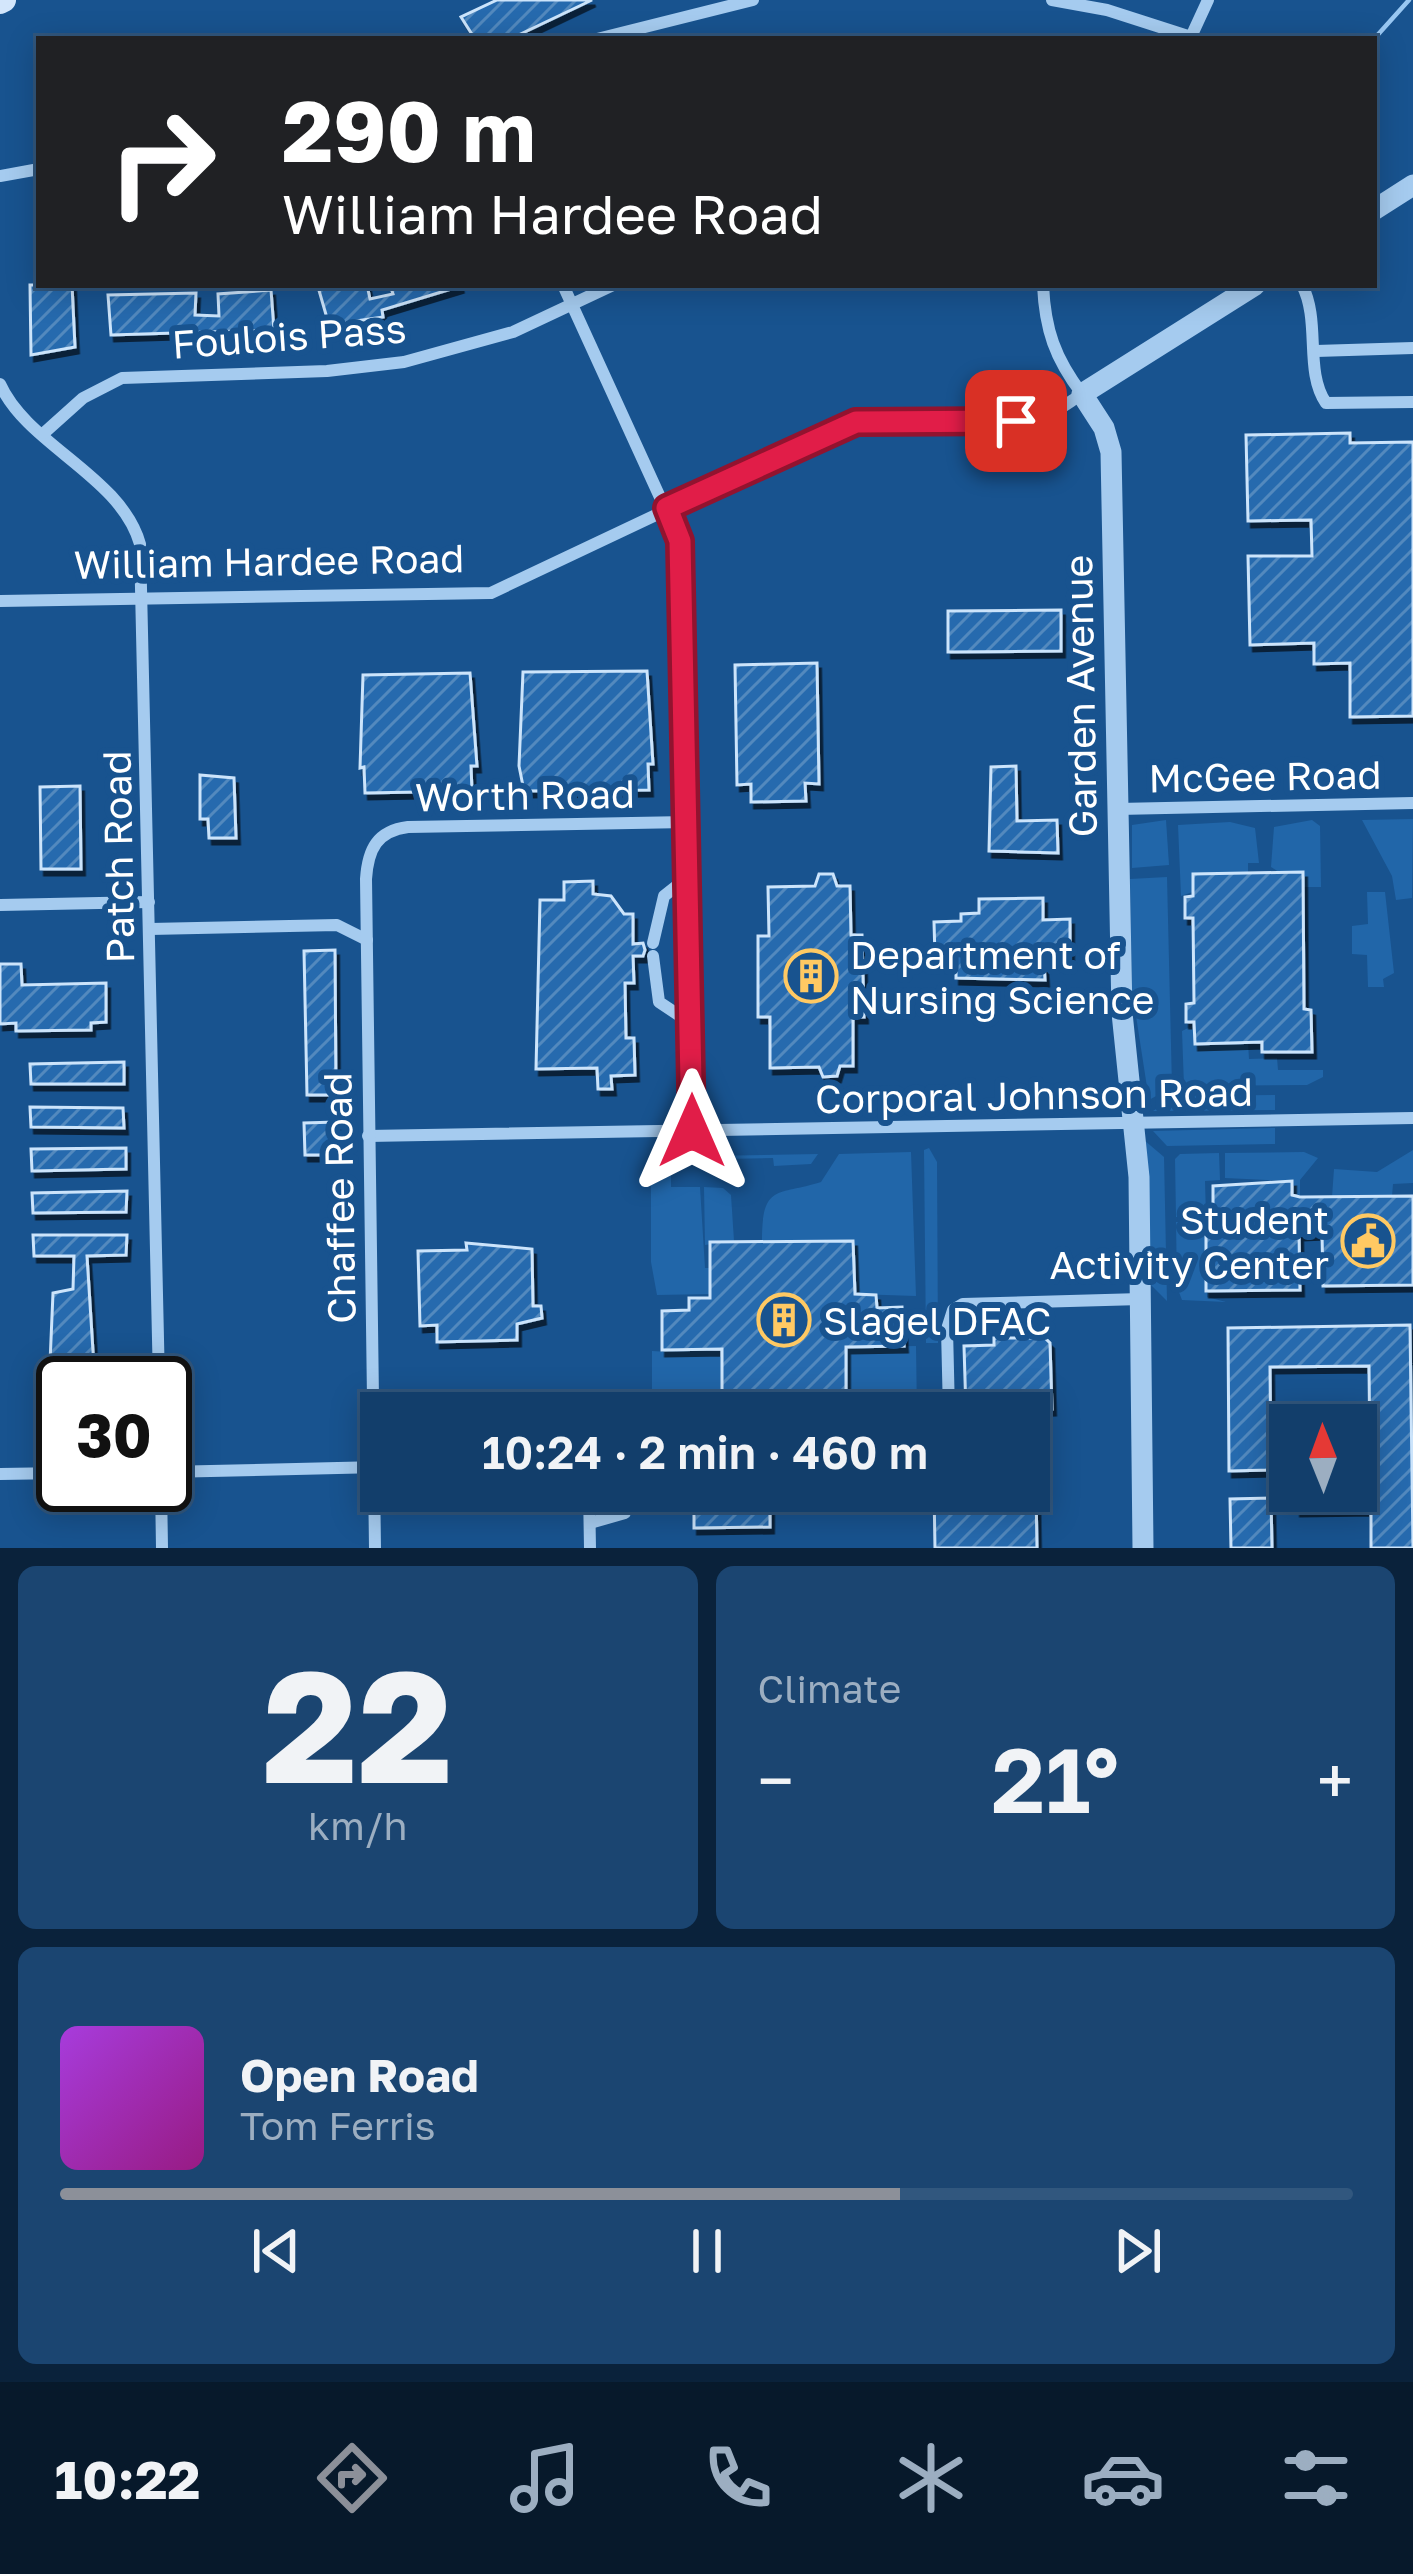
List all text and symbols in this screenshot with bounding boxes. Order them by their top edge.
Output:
text: 290 m [282,80,536,180]
icon: right [84,84,240,240]
text: William Hardee Road [282,181,823,246]
street label: Foulois Pass [170,304,408,368]
pin [965,370,1067,472]
icon: arrive [983,388,1049,454]
street label: William Hardee Road [73,534,465,588]
street label: Garden Avenue [1054,554,1106,838]
street label: Patch Road [93,750,143,964]
street label: McGee Road [1148,750,1382,802]
street label: Worth Road [415,770,635,820]
place label: Department of Nursing Science [850,931,1154,1023]
building icon: Department of Nursing Science [783,948,839,1004]
position arrow [629,1068,755,1194]
street label: Corporal Johnson Road [815,1068,1253,1122]
street label: Chaffee Road [313,1072,365,1324]
place label: Student Activity Center [1050,1196,1329,1288]
public building icon: Student Activity Center [1340,1213,1396,1269]
building icon: Slagel DFAC [756,1292,812,1348]
place label: Slagel DFAC [823,1297,1051,1344]
speed limit sign: 30 [36,1356,192,1512]
north arrow [1269,1404,1377,1512]
map controls [1269,1404,1377,1512]
text: 10:24 · 2 min · 460 m [482,1425,928,1479]
text: 22 [263,1630,453,1817]
text: Climate [758,1665,901,1712]
text: 21° [991,1725,1119,1833]
text: − [758,1740,794,1820]
text: + [1317,1740,1353,1820]
text: km/h [308,1802,407,1849]
text: Open Road [240,2048,479,2102]
text: Tom Ferris [240,2102,435,2149]
icon: previous [243,2218,309,2284]
icon: pause [674,2218,740,2284]
icon: next [1105,2218,1171,2284]
icon: directions [310,2436,394,2520]
icon: music [503,2436,587,2520]
icon: phone [696,2436,780,2520]
icon: climate [889,2436,973,2520]
icon: car [1081,2436,1165,2520]
icon: filters [1274,2436,1358,2520]
text: 10:22 [54,2446,201,2511]

